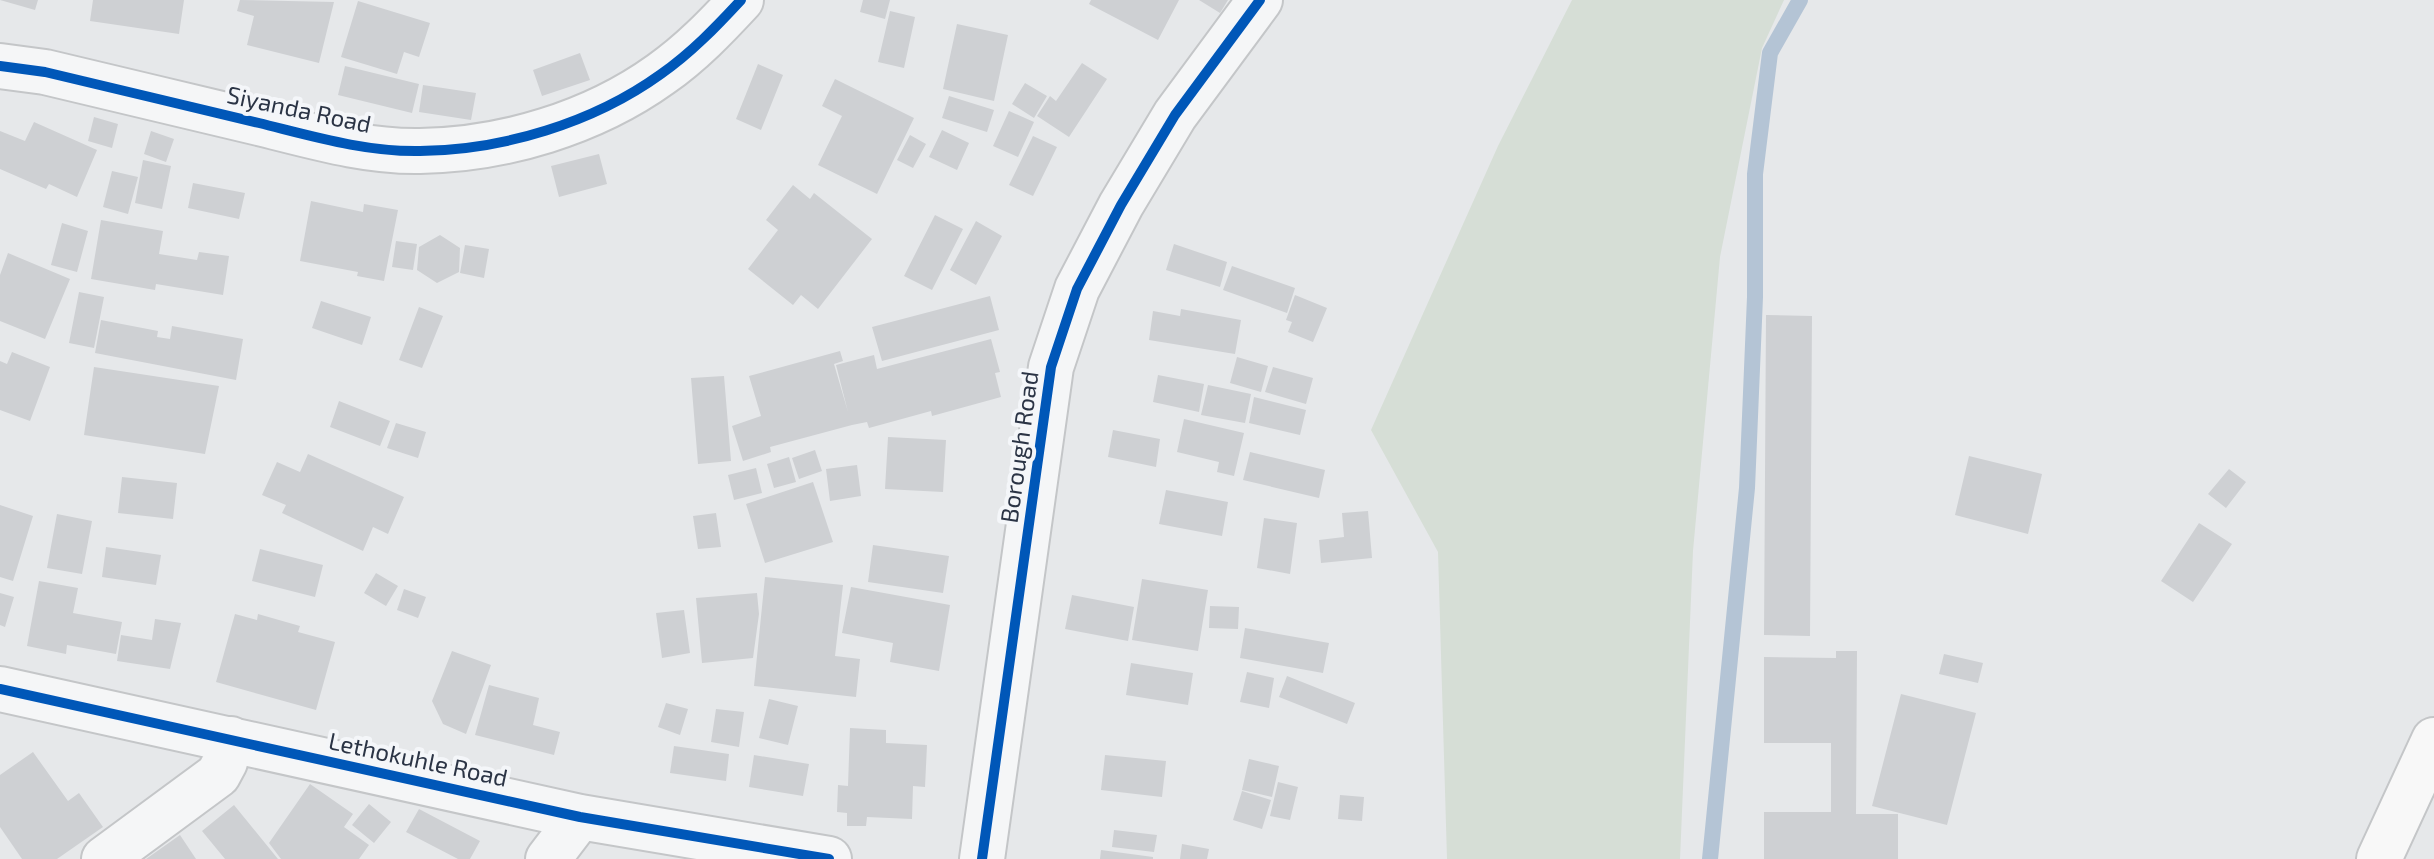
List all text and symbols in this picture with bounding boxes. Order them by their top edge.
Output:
street label: Siyanda Road [225,79,374,138]
street label: Borough Road [994,369,1044,525]
street label: Lethokuhle Road [326,725,511,792]

